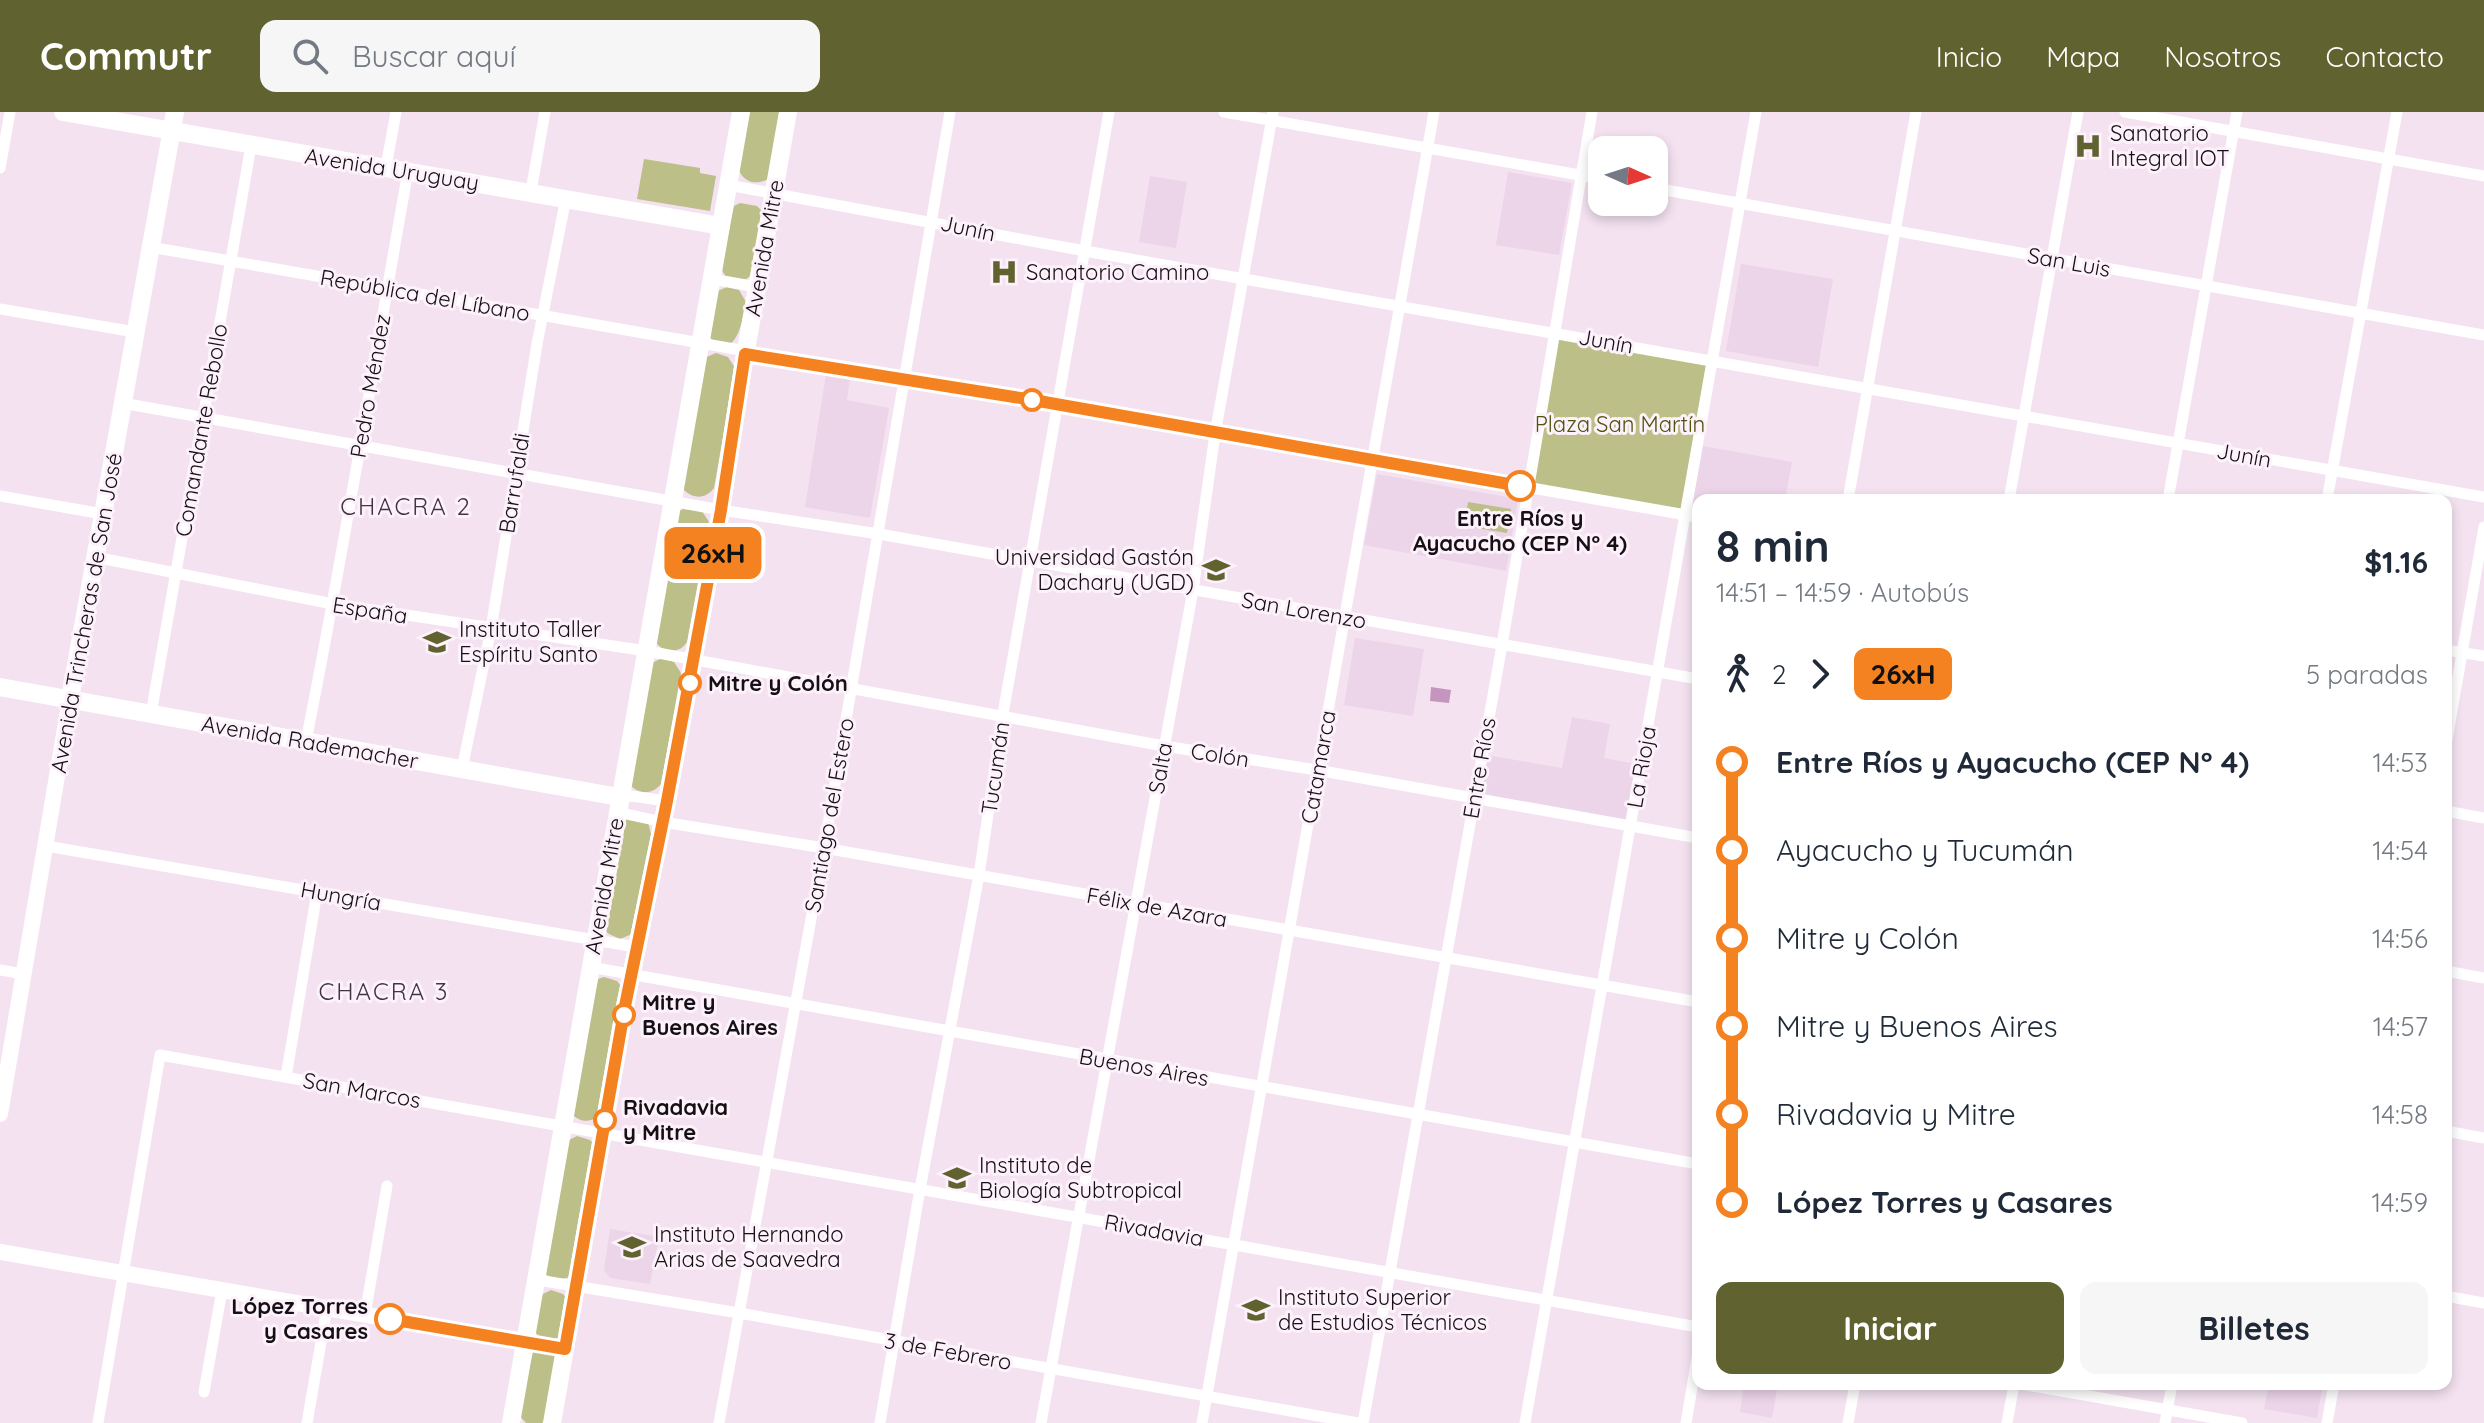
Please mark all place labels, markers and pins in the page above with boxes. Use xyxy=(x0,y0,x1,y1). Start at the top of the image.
place label: Sanatorio Integral IOT xyxy=(2110,119,2229,172)
hospital icon: Sanatorio Integral IOT xyxy=(2073,131,2103,161)
hospital icon: Sanatorio Camino xyxy=(989,257,1019,287)
place label: Sanatorio Camino xyxy=(1026,258,1209,286)
unlabelled marker xyxy=(1021,389,1043,411)
marker: Entre Ríos y Ayacucho (CEP N° 4) xyxy=(1505,471,1535,501)
place label: Entre Ríos y Ayacucho (CEP N° 4) xyxy=(1413,504,1627,557)
place label: Universidad Gastón Dachary (UGD) xyxy=(995,543,1194,596)
school or university icon: Universidad Gastón Dachary (UGD) xyxy=(1201,555,1231,585)
place label: Instituto Taller Espíritu Santo xyxy=(459,615,602,668)
school or university icon: Instituto Taller Espíritu Santo xyxy=(422,627,452,657)
place label: Mitre y Colón xyxy=(708,669,848,697)
marker: Mitre y Colón xyxy=(679,672,701,694)
place label: Mitre y Buenos Aires xyxy=(642,988,778,1041)
marker: Mitre y Buenos Aires xyxy=(613,1004,635,1026)
place label: Rivadavia y Mitre xyxy=(623,1093,728,1146)
marker: Rivadavia y Mitre xyxy=(594,1109,616,1131)
place label: Instituto de Biología Subtropical xyxy=(979,1151,1182,1204)
school or university icon: Instituto de Biología Subtropical xyxy=(942,1163,972,1193)
place label: Instituto Hernando Arias de Saavedra xyxy=(654,1220,843,1273)
school or university icon: Instituto Hernando Arias de Saavedra xyxy=(617,1232,647,1262)
place label: Instituto Superior de Estudios Técnicos xyxy=(1278,1283,1487,1336)
place label: López Torres y Casares xyxy=(231,1292,368,1345)
school or university icon: Instituto Superior de Estudios Técnicos xyxy=(1241,1295,1271,1325)
marker: López Torres y Casares xyxy=(375,1304,405,1334)

